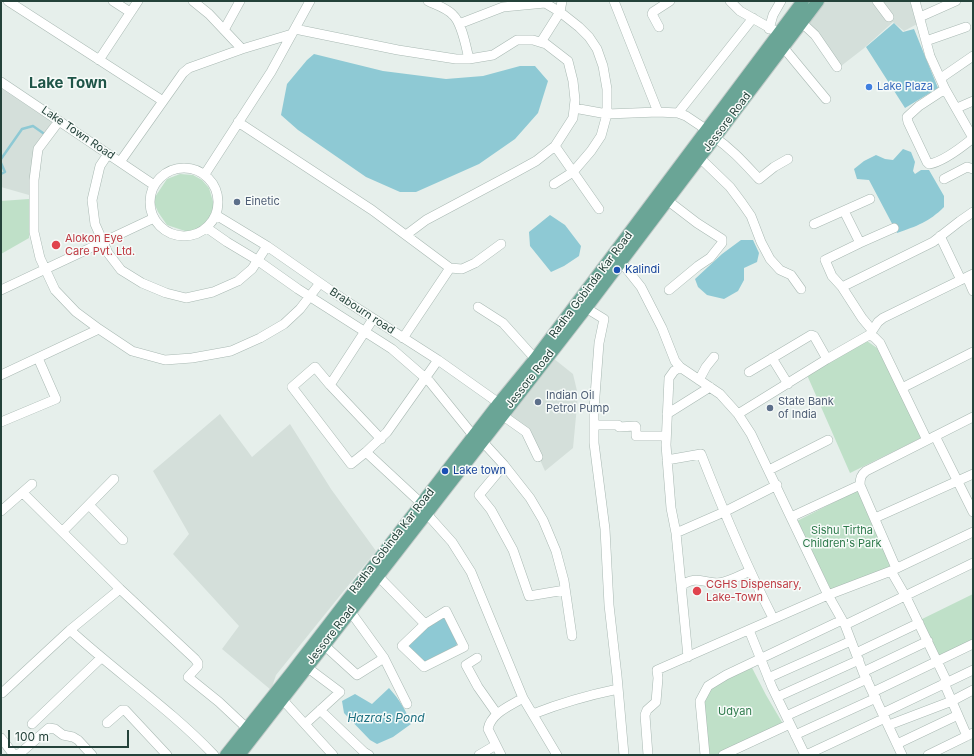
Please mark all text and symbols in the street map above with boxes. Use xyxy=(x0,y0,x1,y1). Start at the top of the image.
district label: Lake Town xyxy=(29,74,107,92)
place label: Lake Plaza xyxy=(877,80,933,94)
marker: Lake Plaza xyxy=(864,82,874,92)
street label: Jessore Road xyxy=(700,90,754,154)
street label: Lake Town Road xyxy=(39,104,117,162)
place label: Einetic xyxy=(245,195,280,209)
marker: Einetic xyxy=(232,197,242,207)
street label: Radha Gobinda Kar Road xyxy=(547,229,635,341)
place label: Alokon Eye Care Pvt. Ltd. xyxy=(65,232,135,258)
marker: Alokon Eye Care Pvt. Ltd. xyxy=(50,239,62,251)
place label: Kalindi xyxy=(625,263,660,277)
marker: Kalindi xyxy=(612,265,622,275)
street label: Brabourn road xyxy=(327,285,397,337)
street label: Jessore Road xyxy=(503,347,557,411)
place label: Indian Oil Petrol Pump xyxy=(546,389,609,415)
place label: State Bank of India xyxy=(778,395,834,421)
marker: Indian Oil Petrol Pump xyxy=(533,397,543,407)
marker: State Bank of India xyxy=(765,403,775,413)
place label: Lake town xyxy=(453,464,506,478)
marker: Lake town xyxy=(440,466,450,476)
street label: Radha Gobinda Kar Road xyxy=(347,486,437,596)
park label: Sishu Tirtha Children's Park xyxy=(802,524,882,550)
place label: CGHS Dispensary, Lake-Town xyxy=(706,578,802,604)
marker: CGHS Dispensary, Lake-Town xyxy=(691,585,703,597)
street label: Jessore Road xyxy=(304,603,358,667)
park label: Udyan xyxy=(718,705,752,719)
water label: Hazra's Pond xyxy=(347,711,425,725)
scale bar xyxy=(10,722,131,748)
text: 100 m xyxy=(15,729,49,744)

